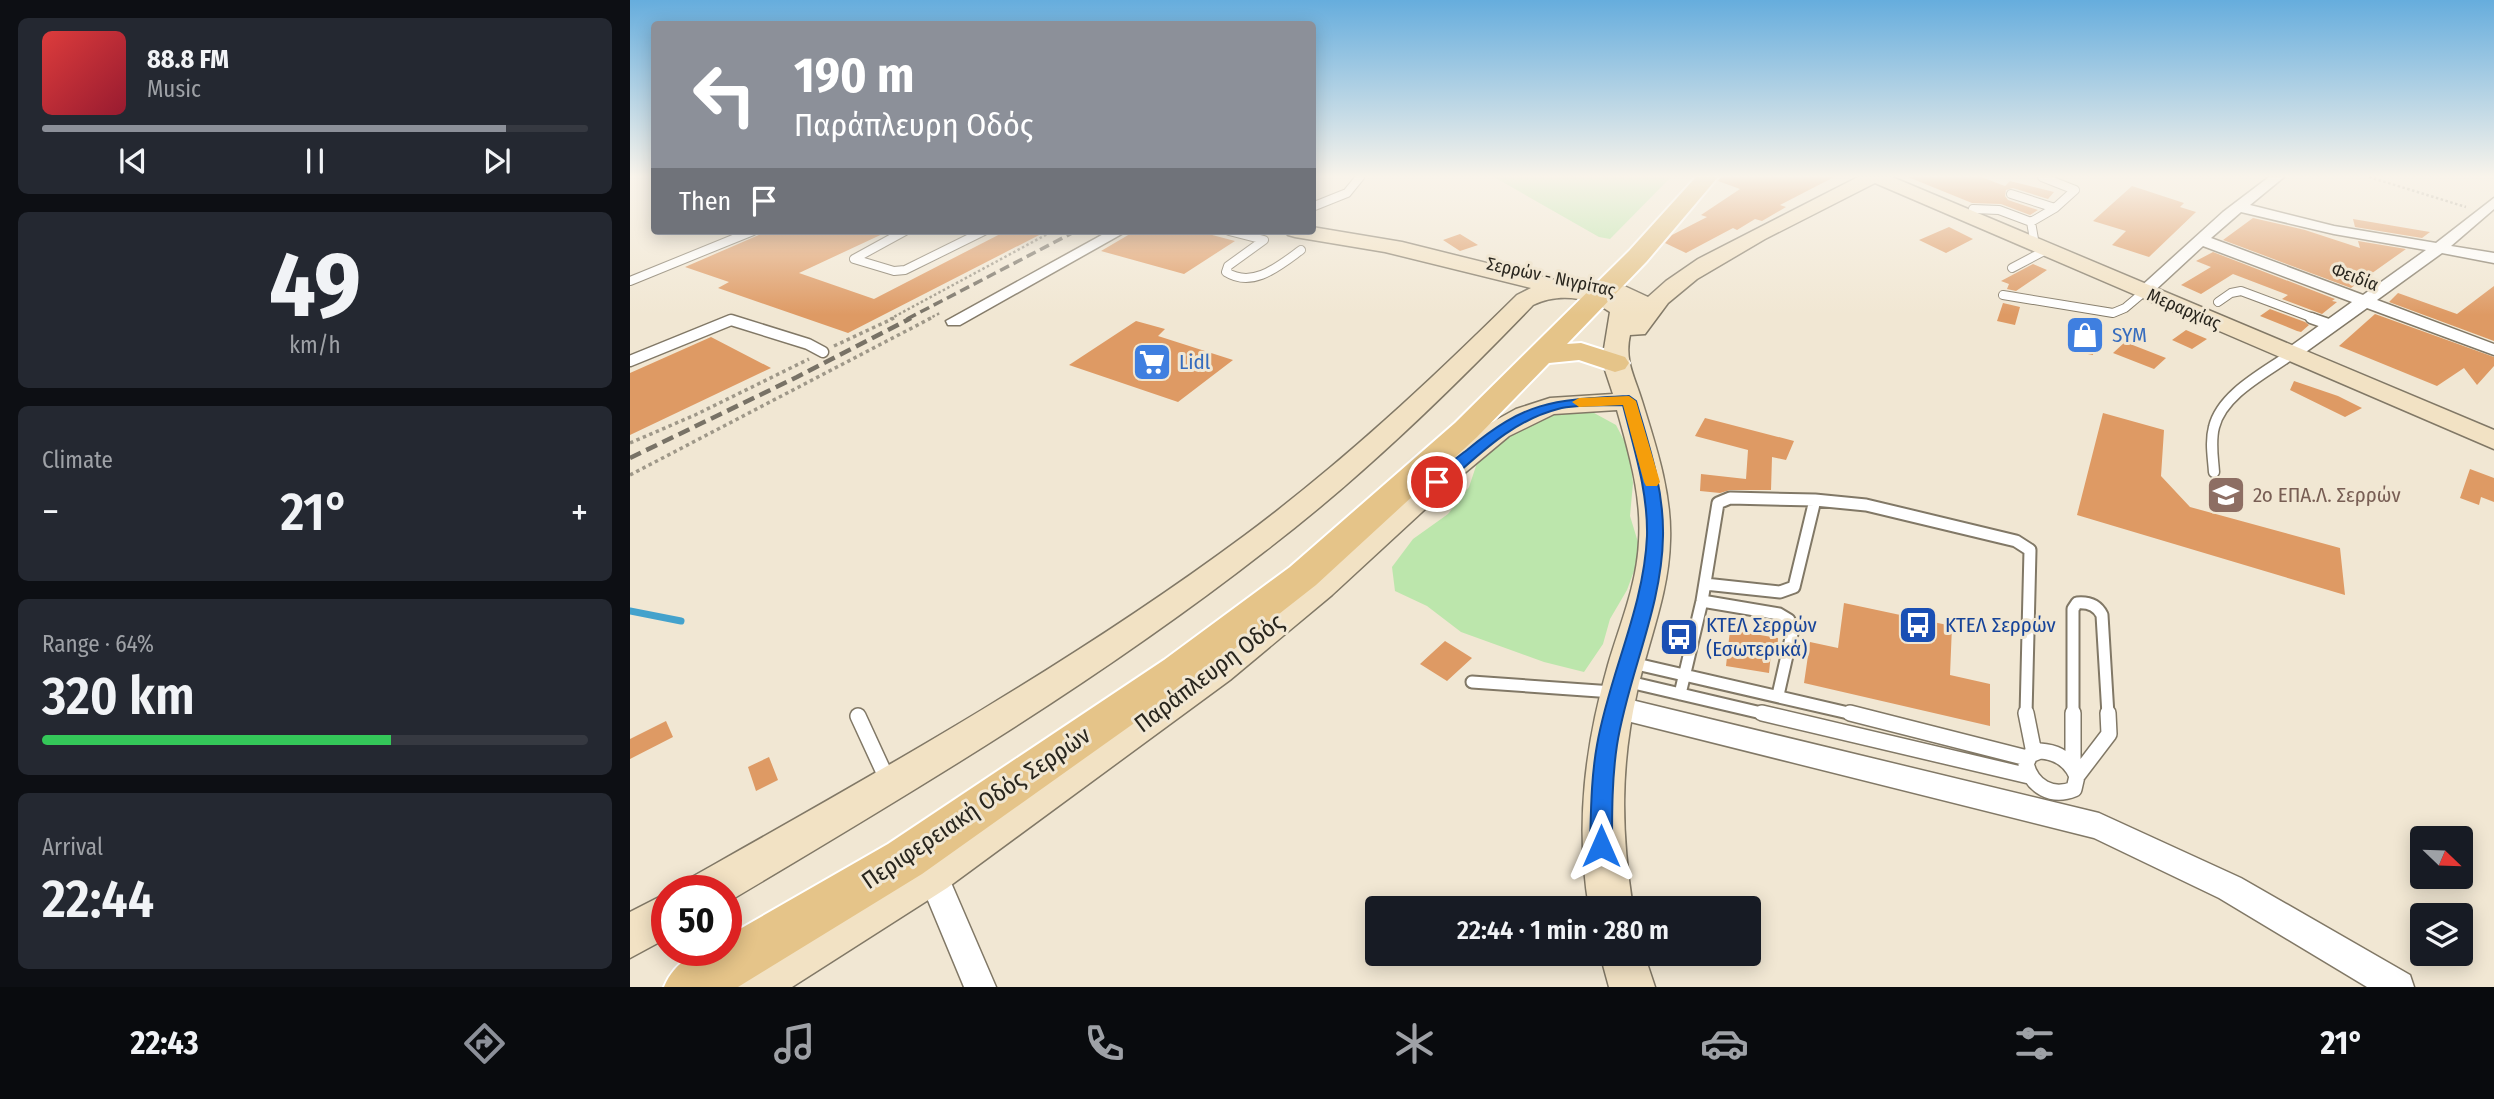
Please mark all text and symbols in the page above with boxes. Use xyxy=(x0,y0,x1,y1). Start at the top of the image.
text: 88.8 FM xyxy=(147,44,229,75)
text: 190 m xyxy=(794,46,914,105)
icon: left xyxy=(679,49,770,140)
text: Music xyxy=(147,75,201,103)
text: Παράπλευρη Οδός xyxy=(794,106,1033,144)
icon: previous xyxy=(114,142,152,180)
icon: pause xyxy=(296,142,334,180)
icon: next xyxy=(478,142,516,180)
icon: arrive xyxy=(745,182,783,220)
text: Then xyxy=(679,186,731,217)
text: 49 xyxy=(269,231,361,340)
street label: Σερρών - Νιγρίτας xyxy=(1485,253,1618,301)
street label: Φειδία xyxy=(2328,258,2382,296)
street label: Μεραρχίας xyxy=(2144,284,2224,334)
shop icon: SYM xyxy=(2064,314,2106,356)
place label: SYM xyxy=(2112,322,2147,348)
text: km/h xyxy=(289,331,341,359)
supermarket icon: Lidl xyxy=(1131,341,1173,383)
place label: Lidl xyxy=(1179,349,1211,375)
text: Climate xyxy=(42,446,113,474)
pin xyxy=(1407,452,1467,512)
icon: arrive xyxy=(1418,463,1456,501)
school or university icon: 2ο ΕΠΑ.Λ. Σερρών xyxy=(2205,474,2247,516)
text: 21° xyxy=(280,481,349,544)
place label: 2ο ΕΠΑ.Λ. Σερρών xyxy=(2253,482,2401,508)
text: − xyxy=(42,489,59,535)
text: + xyxy=(571,489,588,535)
bus stop icon: ΚΤΕΛ Σερρών xyxy=(1897,604,1939,646)
street label: Παράπλευρη Οδός xyxy=(1129,608,1289,738)
place label: ΚΤΕΛ Σερρών (Εσωτερικά) xyxy=(1706,612,1817,662)
place label: ΚΤΕΛ Σερρών xyxy=(1945,612,2056,638)
bus stop icon: ΚΤΕΛ Σερρών (Εσωτερικά) xyxy=(1658,616,1700,658)
text: Range · 64% xyxy=(42,630,154,658)
text: 320 km xyxy=(42,665,195,728)
street label: Περιφερειακή Οδός Σερρών xyxy=(856,721,1096,895)
position arrow xyxy=(1564,809,1638,883)
north arrow xyxy=(2410,826,2473,889)
map controls xyxy=(2410,826,2473,966)
text: Arrival xyxy=(42,833,103,861)
text: 22:44 xyxy=(42,868,154,931)
speed limit sign: 50 xyxy=(651,875,742,966)
button: layers xyxy=(2410,903,2473,966)
text: 22:44 · 1 min · 280 m xyxy=(1457,915,1669,946)
icon: directions xyxy=(460,1019,509,1068)
icon: music xyxy=(770,1019,819,1068)
icon: phone xyxy=(1080,1019,1129,1068)
icon: climate xyxy=(1390,1019,1439,1068)
icon: car xyxy=(1700,1019,1749,1068)
icon: filters xyxy=(2010,1019,2059,1068)
text: 22:43 xyxy=(131,1024,199,1062)
text: 21° xyxy=(2321,1024,2363,1062)

